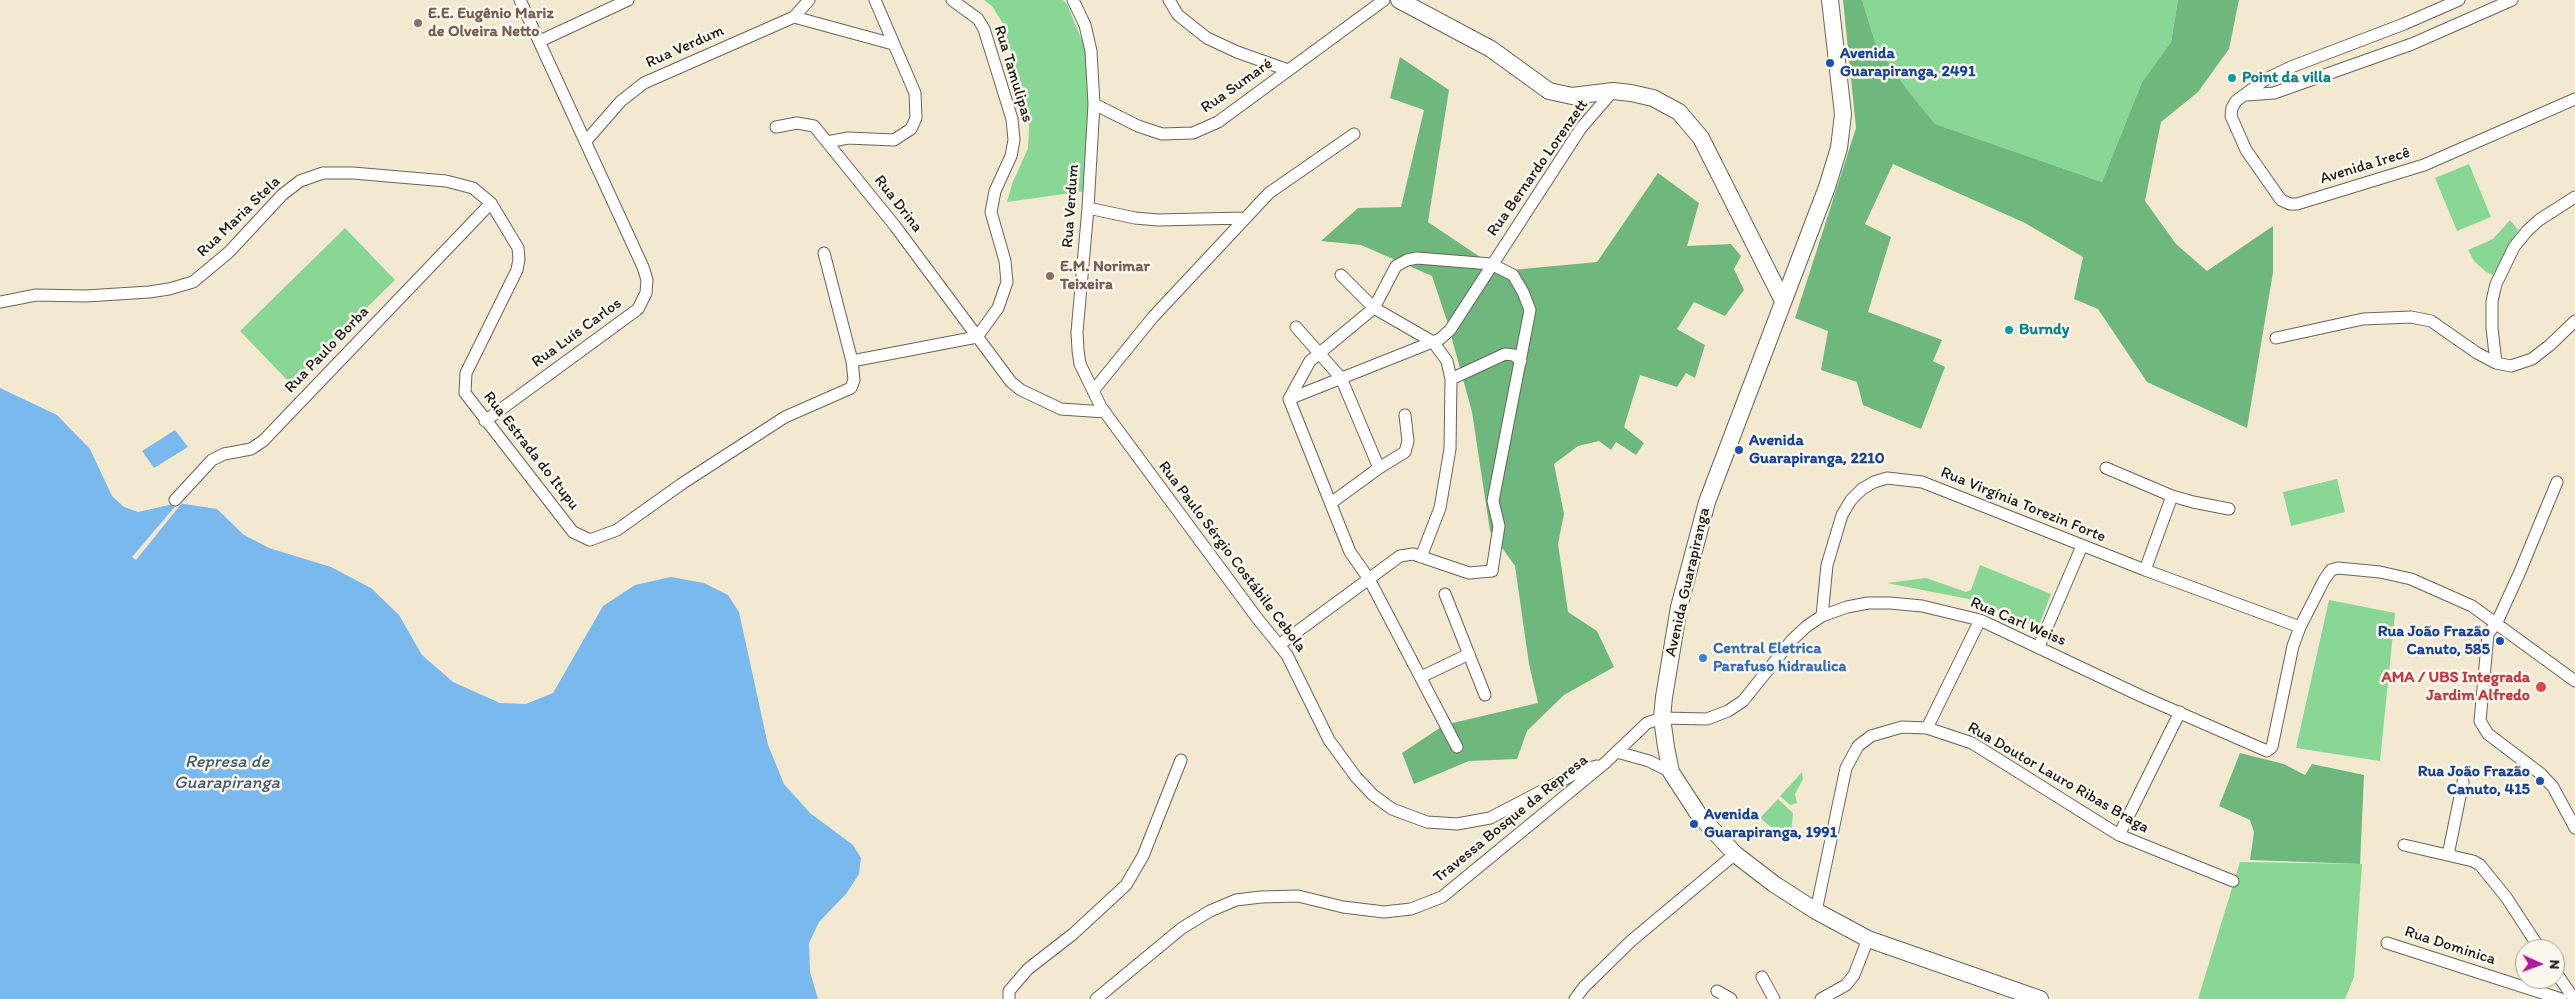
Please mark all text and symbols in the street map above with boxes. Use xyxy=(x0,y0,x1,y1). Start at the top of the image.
place label: E.E. Eugênio Mariz de Olveira Netto xyxy=(428,4,554,42)
marker: E.E. Eugênio Mariz de Olveira Netto xyxy=(412,17,424,29)
street label: Rua Verdum xyxy=(643,21,727,73)
street label: Rua Tamulipas xyxy=(989,23,1037,125)
place label: Avenida Guarapiranga, 2491 xyxy=(1840,44,1975,82)
street label: Rua Sumaré xyxy=(1198,54,1276,118)
marker: Avenida Guarapiranga, 2491 xyxy=(1824,57,1836,69)
place label: Point da villa xyxy=(2242,68,2331,88)
marker: Point da villa xyxy=(2226,72,2238,84)
street label: Rua Bernardo Lorenzett xyxy=(1483,96,1593,240)
street label: Avenida Irecê xyxy=(2318,143,2412,189)
street label: Rua Verdum xyxy=(1059,164,1083,248)
street label: Rua Maria Stela xyxy=(193,172,285,262)
street label: Rua Drina xyxy=(870,172,926,236)
place label: E.M. Norimar Teixeira xyxy=(1060,257,1150,295)
marker: E.M. Norimar Teixeira xyxy=(1044,270,1056,282)
street label: Rua Luís Carlos xyxy=(528,294,626,372)
street label: Rua Paulo Borba xyxy=(281,303,373,397)
place label: Burndy xyxy=(2019,320,2069,340)
marker: Burndy xyxy=(2003,324,2015,336)
street label: Rua Estrada do Itupu xyxy=(479,388,583,514)
place label: Avenida Guarapiranga, 2210 xyxy=(1749,431,1885,469)
marker: Avenida Guarapiranga, 2210 xyxy=(1733,444,1745,456)
street label: Rua Paulo Sérgio Costábile Cebola xyxy=(1154,458,1310,656)
street label: Rua Virgínia Torezin Forte xyxy=(1938,463,2108,547)
street label: Avenida Guarapiranga xyxy=(1662,506,1714,658)
street label: Rua Carl Weiss xyxy=(1967,593,2069,651)
place label: Rua João Frazão Canuto, 585 xyxy=(2378,622,2490,660)
marker: Rua João Frazão Canuto, 585 xyxy=(2494,635,2506,647)
place label: Central Eletrica Parafuso hidraulica xyxy=(1713,639,1846,677)
marker: Central Eletrica Parafuso hidraulica xyxy=(1697,652,1709,664)
place label: AMA / UBS Integrada Jardim Alfredo xyxy=(2382,668,2530,706)
marker: AMA / UBS Integrada Jardim Alfredo xyxy=(2534,680,2548,694)
street label: Rua Doutor Lauro Ribas Braga xyxy=(1964,718,2152,838)
water label: Represa de Guarapiranga xyxy=(174,751,280,794)
street label: Travessa Bosque da Represa xyxy=(1430,751,1592,887)
place label: Rua João Frazão Canuto, 415 xyxy=(2418,762,2530,800)
marker: Rua João Frazão Canuto, 415 xyxy=(2534,775,2546,787)
place label: Avenida Guarapiranga, 1991 xyxy=(1704,805,1837,843)
marker: Avenida Guarapiranga, 1991 xyxy=(1688,818,1700,830)
street label: Rua Dominica xyxy=(2402,922,2498,970)
north arrow xyxy=(2515,939,2565,989)
text: N xyxy=(2546,959,2563,970)

